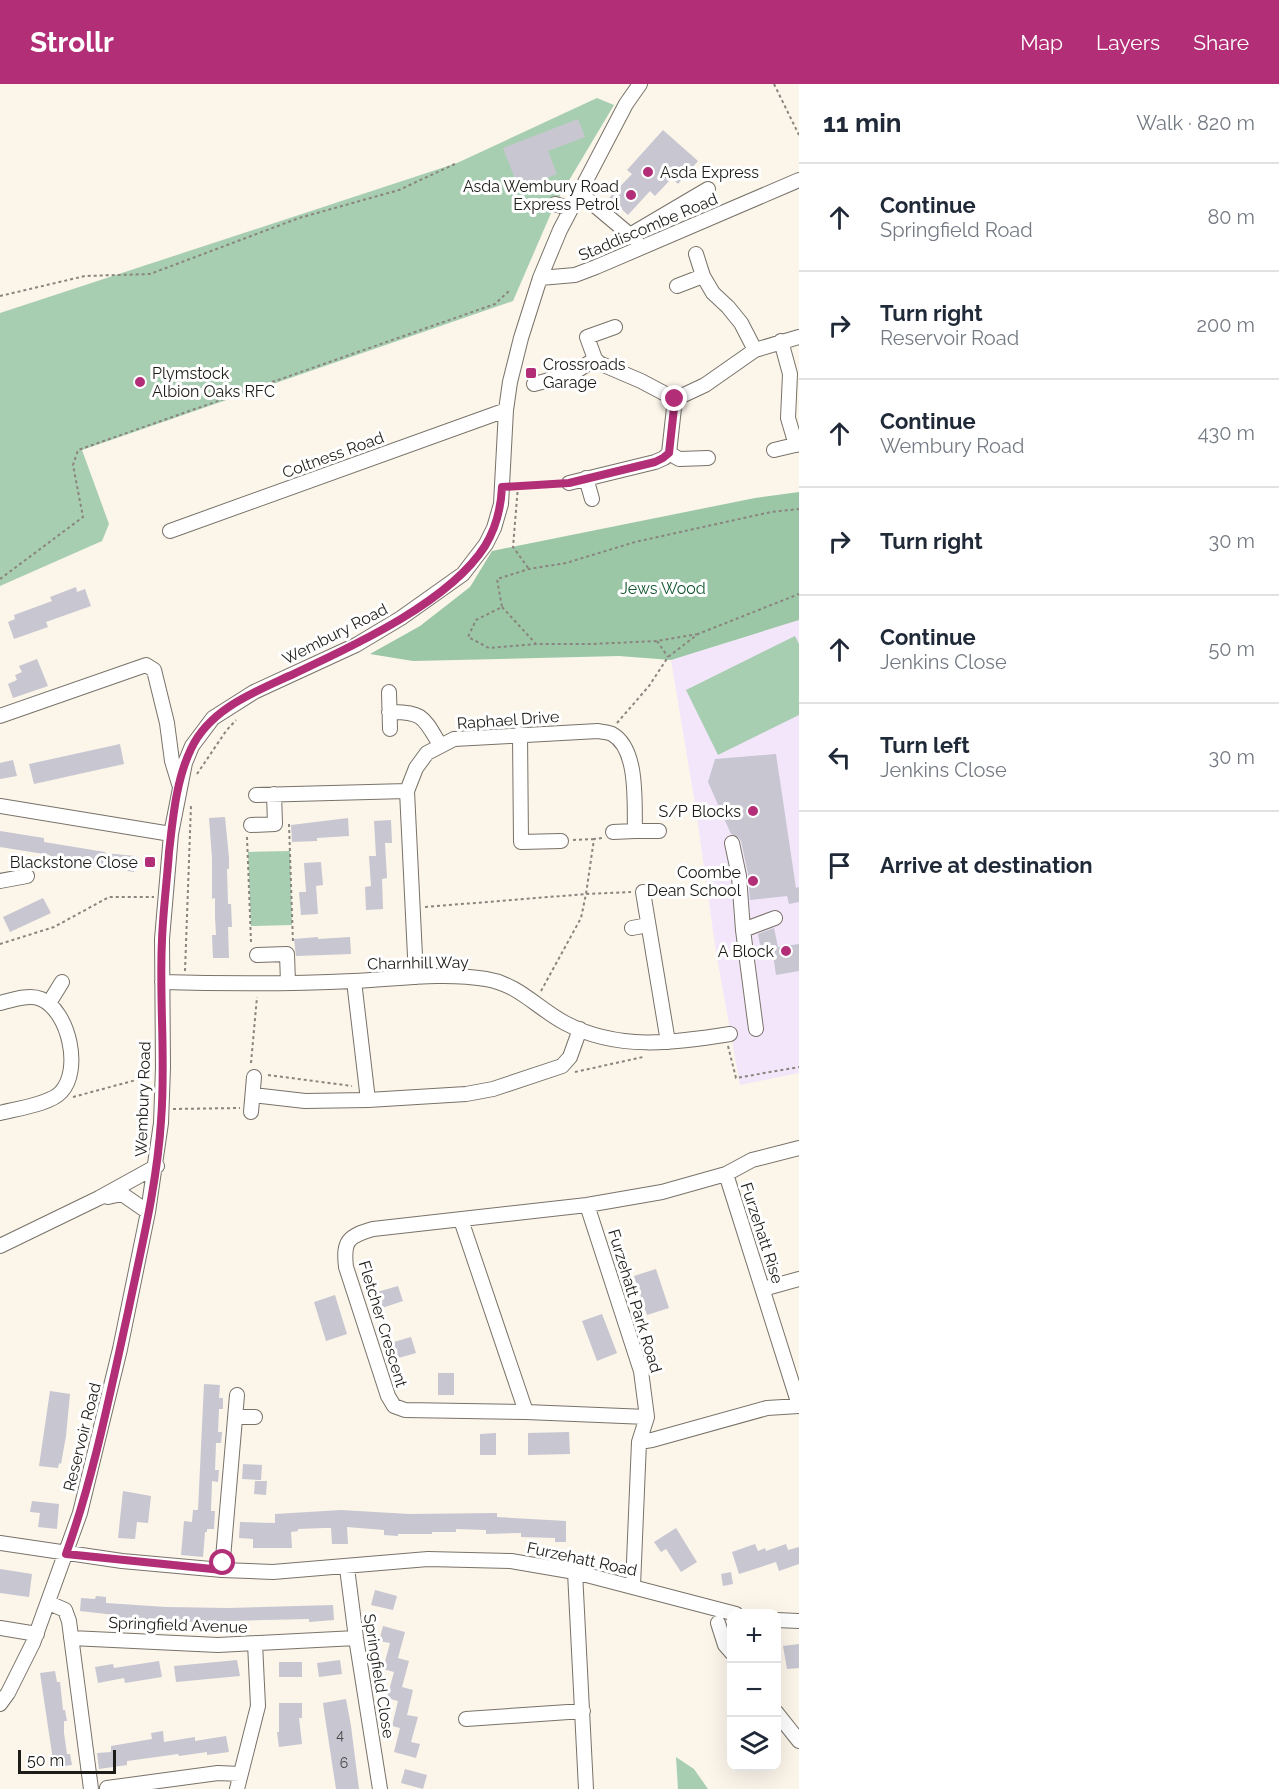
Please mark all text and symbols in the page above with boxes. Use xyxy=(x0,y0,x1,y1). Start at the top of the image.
text: Strollr xyxy=(30,26,114,59)
text: Map xyxy=(1020,30,1063,55)
text: Layers xyxy=(1096,30,1160,55)
text: Share xyxy=(1193,30,1249,55)
text: 11 min xyxy=(823,108,901,138)
text: Walk · 820 m xyxy=(1136,111,1255,135)
place label: Asda Express xyxy=(660,163,759,182)
marker: Asda Express xyxy=(641,165,655,179)
place label: Asda Wembury Road Express Petrol xyxy=(463,177,620,214)
marker: Asda Wembury Road Express Petrol xyxy=(624,188,638,202)
street label: Staddiscombe Road xyxy=(576,189,721,265)
text: Continue xyxy=(880,192,976,218)
icon: ahead xyxy=(823,201,856,234)
text: 80 m xyxy=(1207,205,1255,229)
text: Springfield Road xyxy=(880,218,1033,242)
text: Turn right xyxy=(880,300,983,326)
icon: right xyxy=(823,309,856,342)
text: 200 m xyxy=(1197,313,1255,337)
text: Reservoir Road xyxy=(880,326,1019,350)
place label: Crossroads Garage xyxy=(543,355,626,392)
place label: Plymstock Albion Oaks RFC xyxy=(152,364,275,401)
marker: Crossroads Garage xyxy=(524,366,538,380)
marker: Plymstock Albion Oaks RFC xyxy=(133,375,147,389)
route end xyxy=(661,385,687,411)
text: Continue xyxy=(880,408,976,434)
icon: ahead xyxy=(823,417,856,450)
text: 430 m xyxy=(1198,421,1255,445)
street label: Coltness Road xyxy=(280,428,386,482)
text: Wembury Road xyxy=(880,434,1024,458)
icon: right xyxy=(823,525,856,558)
text: Turn right xyxy=(880,528,983,554)
text: 30 m xyxy=(1209,529,1255,553)
park label: Jews Wood xyxy=(620,579,706,598)
street label: Wembury Road xyxy=(279,599,391,669)
text: Continue xyxy=(880,624,976,650)
icon: ahead xyxy=(823,633,856,666)
text: 50 m xyxy=(1208,637,1255,661)
text: Jenkins Close xyxy=(880,650,1007,674)
street label: Raphael Drive xyxy=(456,707,560,733)
text: Turn left xyxy=(880,732,970,758)
icon: left xyxy=(823,741,856,774)
text: 30 m xyxy=(1209,745,1255,769)
text: Jenkins Close xyxy=(880,758,1007,782)
place label: S/P Blocks xyxy=(658,802,741,821)
marker: S/P Blocks xyxy=(746,804,760,818)
icon: arrive xyxy=(823,849,856,882)
text: Arrive at destination xyxy=(880,852,1093,878)
place label: Blackstone Close xyxy=(10,853,138,872)
marker: Blackstone Close xyxy=(143,855,157,869)
place label: Coombe Dean School xyxy=(647,863,742,900)
marker: Coombe Dean School xyxy=(746,874,760,888)
place label: A Block xyxy=(718,942,775,961)
marker: A Block xyxy=(779,944,793,958)
street label: Charnhill Way xyxy=(367,953,469,973)
street label: Wembury Road xyxy=(131,1041,155,1157)
street label: Furzehatt Rise xyxy=(737,1180,787,1286)
street label: Furzehatt Park Road xyxy=(604,1227,666,1375)
street label: Fletcher Crescent xyxy=(355,1258,411,1390)
street label: Reservoir Road xyxy=(59,1381,105,1493)
street label: Furzehatt Road xyxy=(525,1538,639,1580)
route start xyxy=(209,1549,235,1575)
map controls xyxy=(727,1609,781,1771)
button: + xyxy=(727,1609,781,1663)
street label: Springfield Close xyxy=(360,1612,398,1740)
street label: Springfield Avenue xyxy=(108,1613,248,1637)
button: − xyxy=(727,1663,781,1717)
button: layers xyxy=(727,1717,781,1771)
house number: 4 xyxy=(336,1727,344,1743)
scale bar xyxy=(18,1747,116,1774)
text: 50 m xyxy=(27,1751,64,1770)
house number: 6 xyxy=(340,1755,348,1771)

